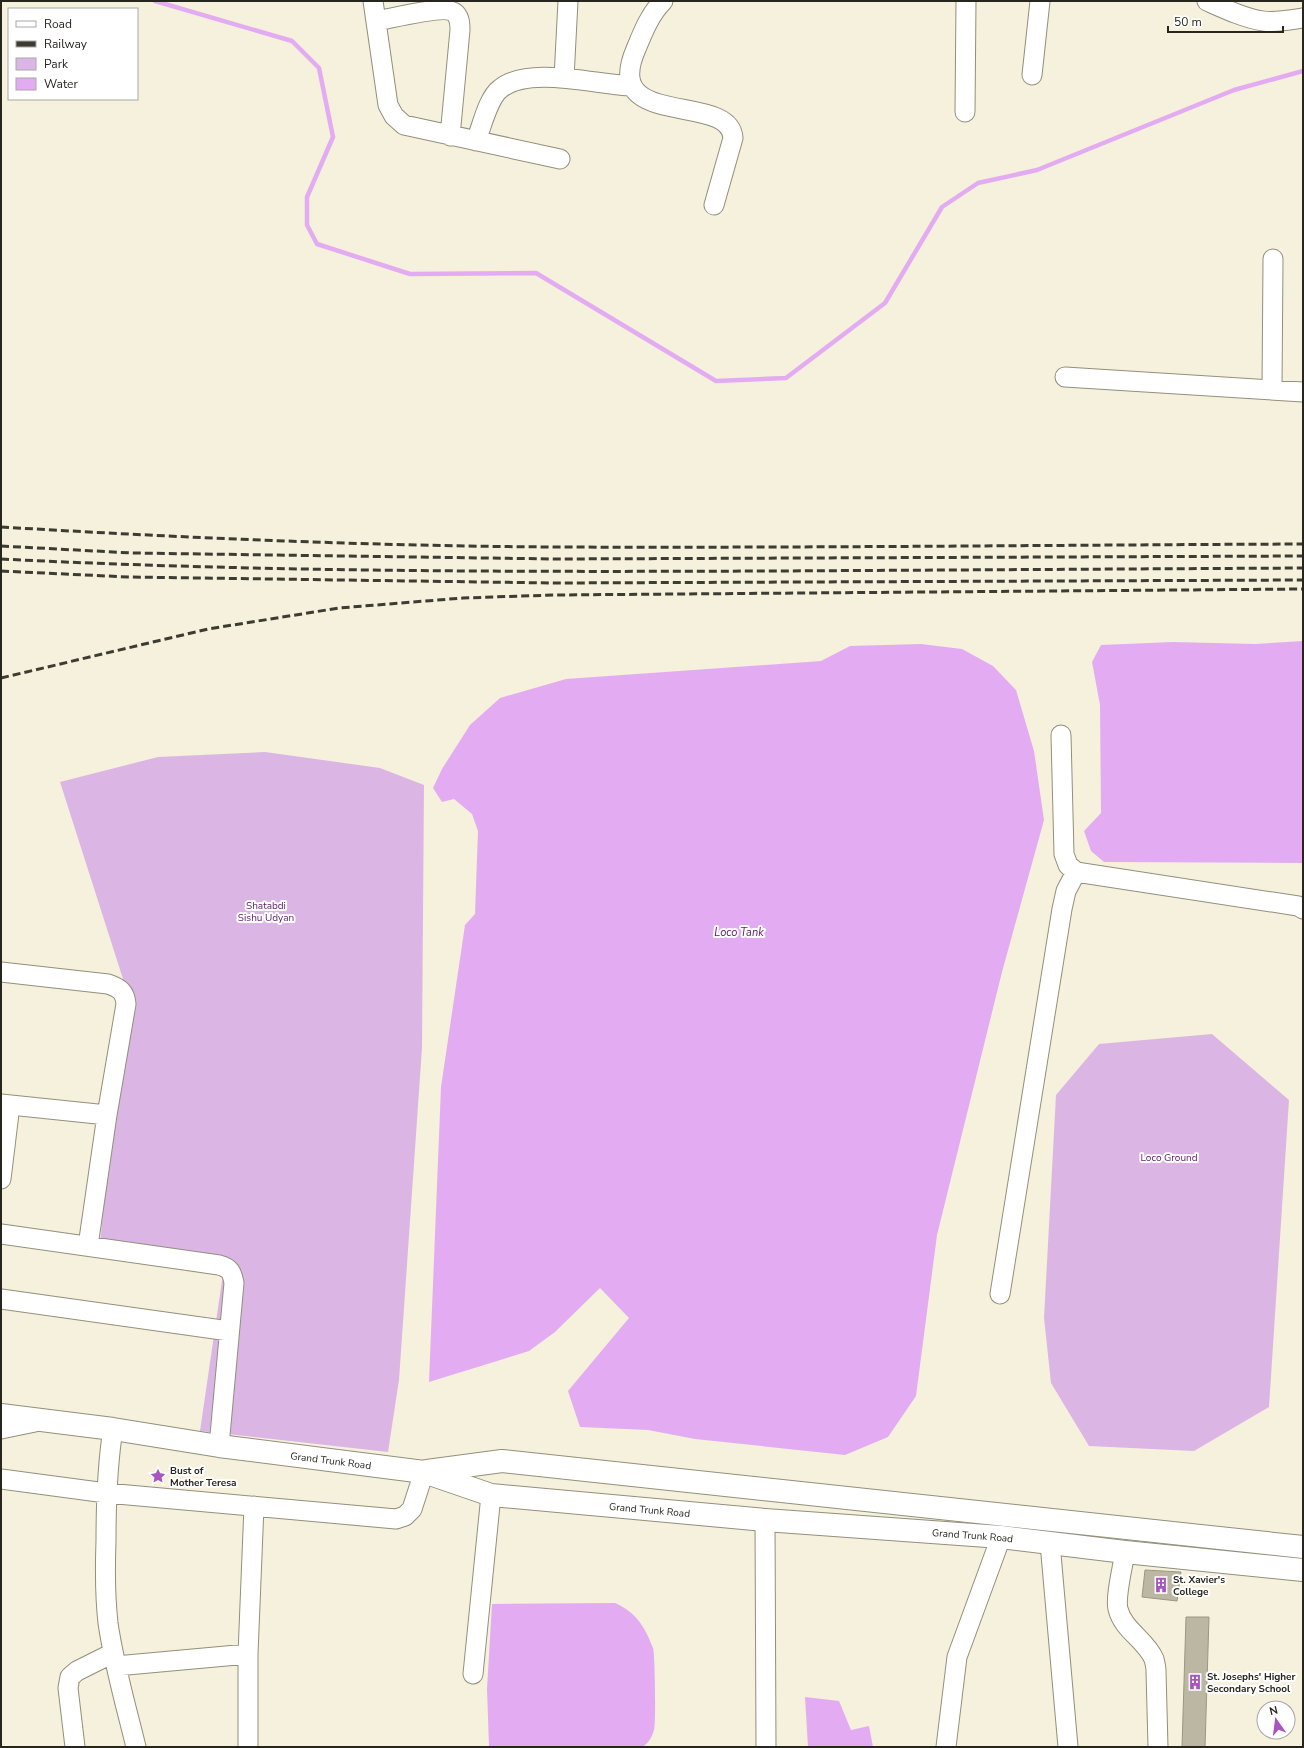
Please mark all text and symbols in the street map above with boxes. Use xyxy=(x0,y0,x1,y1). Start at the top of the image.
legend xyxy=(8,8,138,100)
scale bar xyxy=(1168,8,1283,34)
text: 50 m xyxy=(1174,14,1202,30)
text: Road xyxy=(44,16,72,32)
text: Railway xyxy=(44,36,88,52)
text: Park xyxy=(44,56,69,72)
text: Water xyxy=(44,76,78,92)
park label: Shatabdi Sishu Udyan xyxy=(238,899,294,925)
water label: Loco Tank xyxy=(714,925,764,940)
park label: Loco Ground xyxy=(1140,1151,1198,1165)
street label: Grand Trunk Road xyxy=(290,1449,372,1473)
place label: Bust of Mother Teresa xyxy=(170,1464,237,1490)
place icon: Bust of Mother Teresa xyxy=(149,1467,167,1485)
street label: Grand Trunk Road xyxy=(608,1500,691,1521)
street label: Grand Trunk Road xyxy=(932,1526,1014,1546)
place label: St. Xavier's College xyxy=(1173,1573,1225,1599)
building icon: St. Xavier's College xyxy=(1152,1576,1170,1594)
place label: St. Josephs' Higher Secondary School xyxy=(1207,1670,1296,1696)
building icon: St. Josephs' Higher Secondary School xyxy=(1186,1673,1204,1691)
north arrow xyxy=(1256,1700,1296,1740)
text: N xyxy=(1268,1703,1280,1719)

